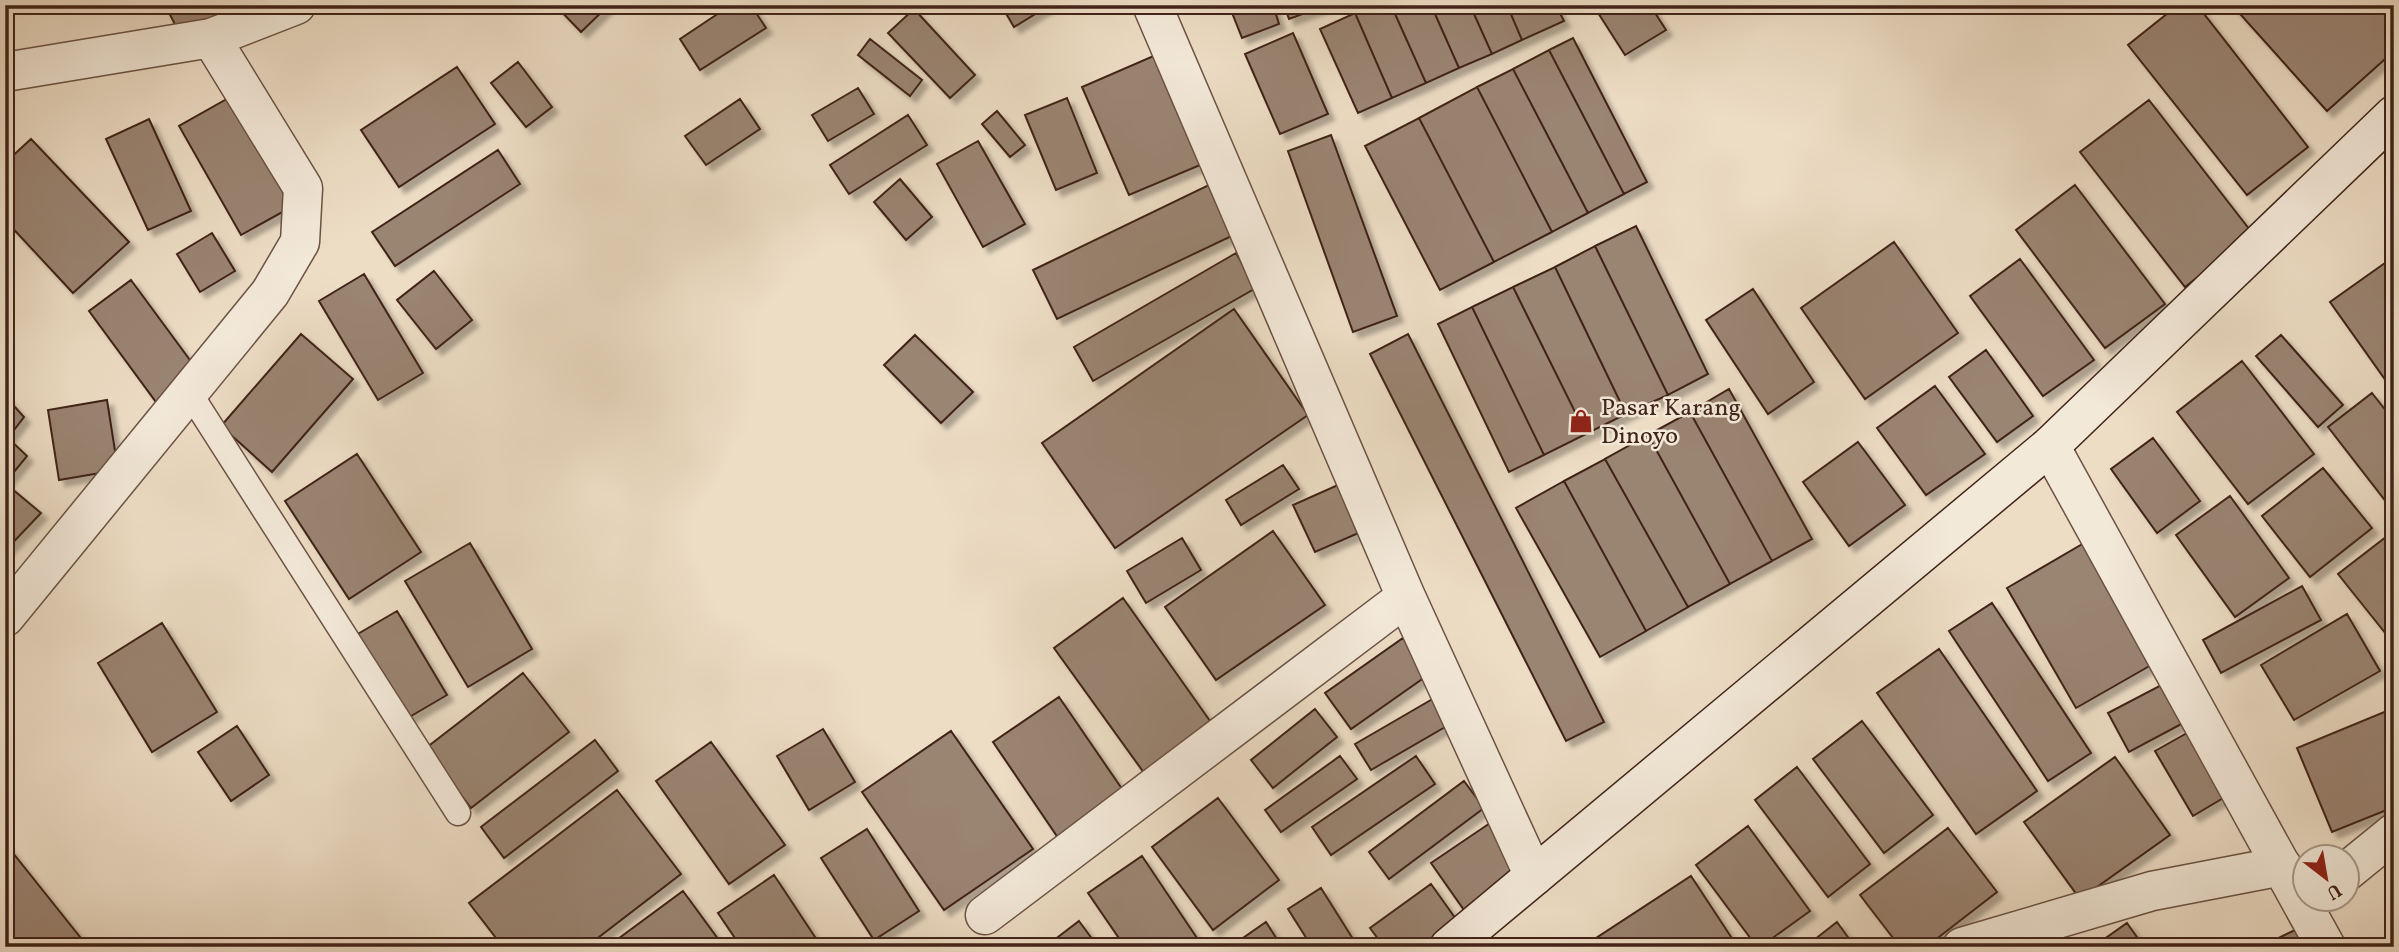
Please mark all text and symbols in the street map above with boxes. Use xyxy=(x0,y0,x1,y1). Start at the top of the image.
place label: Pasar Karang Dinoyo xyxy=(1601,392,1741,454)
shop icon: Pasar Karang Dinoyo xyxy=(1567,407,1595,435)
north arrow xyxy=(2290,844,2360,914)
text: U xyxy=(2321,876,2346,905)

